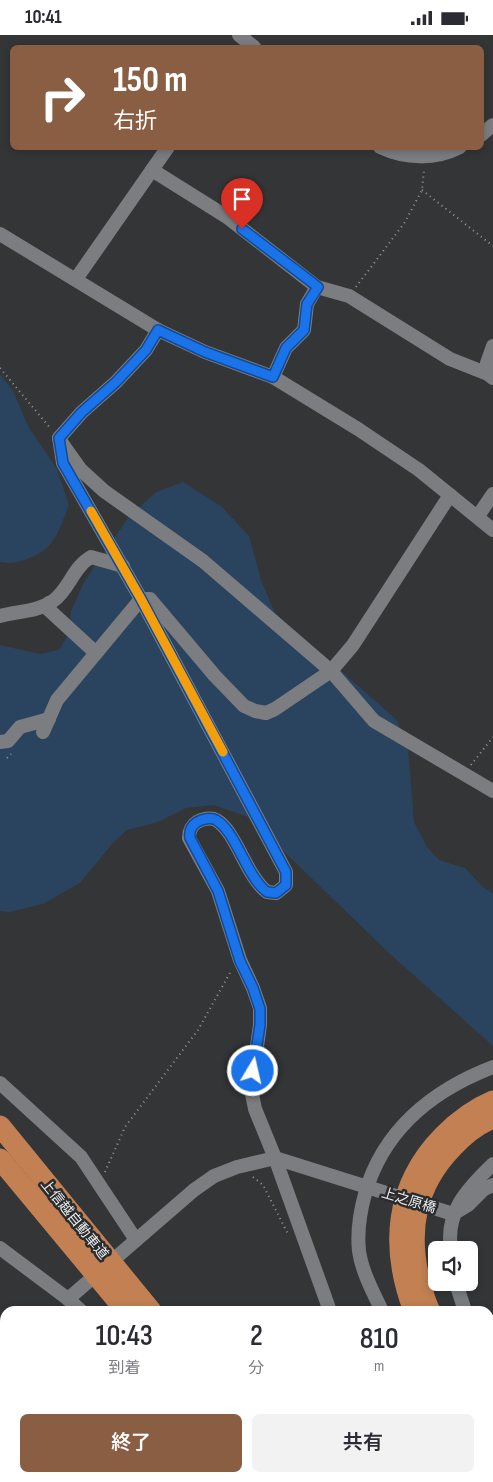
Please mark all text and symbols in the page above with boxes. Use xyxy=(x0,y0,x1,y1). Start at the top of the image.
text: 10:41 xyxy=(25,6,62,29)
text: 150 m xyxy=(113,59,187,102)
icon: right xyxy=(30,65,95,130)
text: 右折 xyxy=(113,108,157,135)
pin xyxy=(221,178,263,229)
icon: arrive xyxy=(228,185,256,213)
position arrow xyxy=(226,1044,278,1096)
street label: 上信越自動車道 xyxy=(37,1176,112,1263)
street label: 上之原橋 xyxy=(380,1184,438,1217)
map controls xyxy=(428,1241,478,1291)
button: sound xyxy=(428,1241,478,1291)
text: 10:43 xyxy=(95,1318,153,1354)
text: 2 xyxy=(250,1318,263,1354)
text: 810 xyxy=(360,1321,399,1357)
text: m xyxy=(374,1357,384,1376)
text: 到着 xyxy=(108,1359,140,1378)
text: 分 xyxy=(248,1359,264,1378)
button: 終了 xyxy=(20,1414,242,1472)
button: 共有 xyxy=(252,1414,474,1472)

